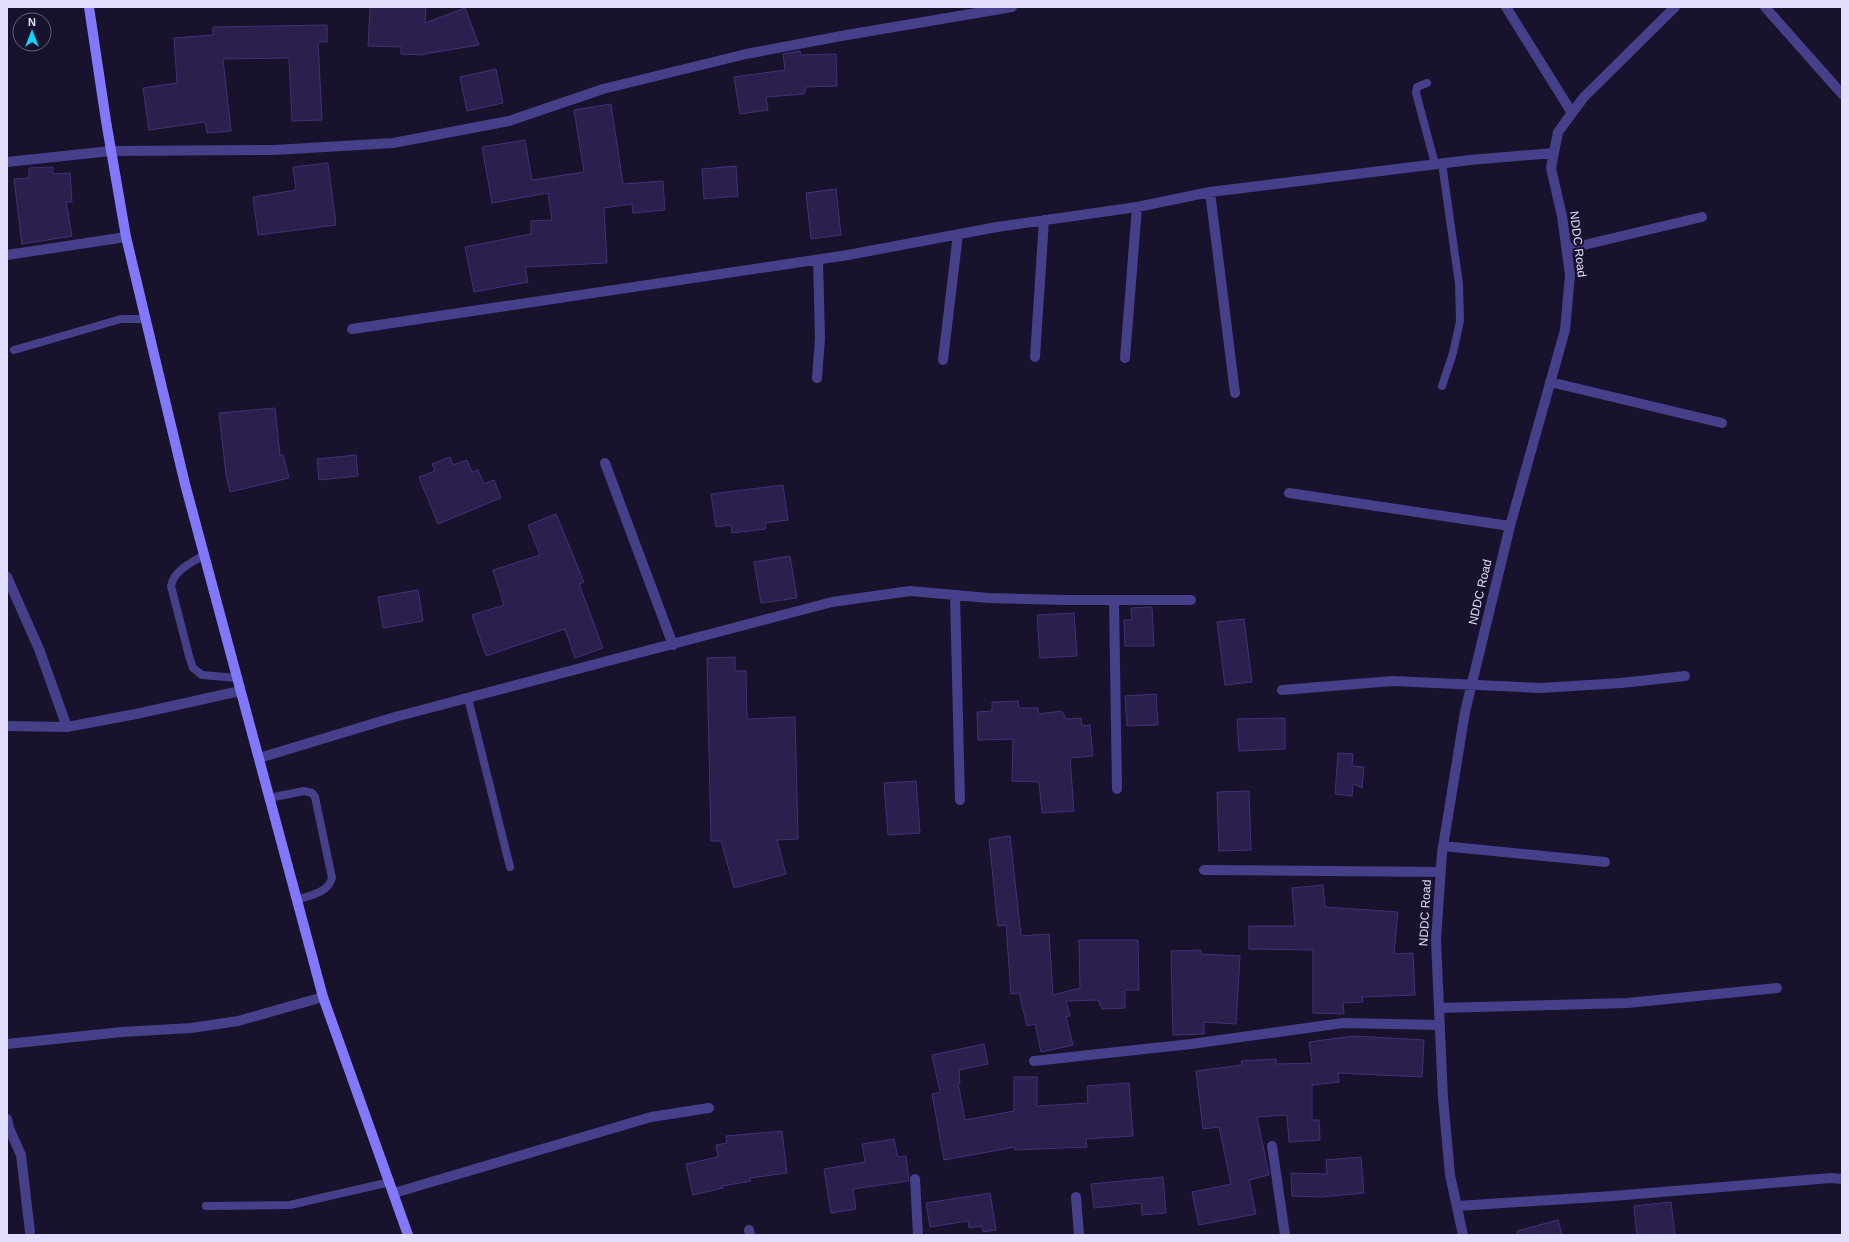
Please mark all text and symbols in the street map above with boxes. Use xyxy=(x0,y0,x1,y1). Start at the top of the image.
north arrow xyxy=(12,12,52,52)
text: N xyxy=(28,16,36,28)
street label: NDDC Road xyxy=(1567,210,1589,278)
street label: NDDC Road xyxy=(1466,558,1494,626)
street label: NDDC Road xyxy=(1416,879,1434,947)

